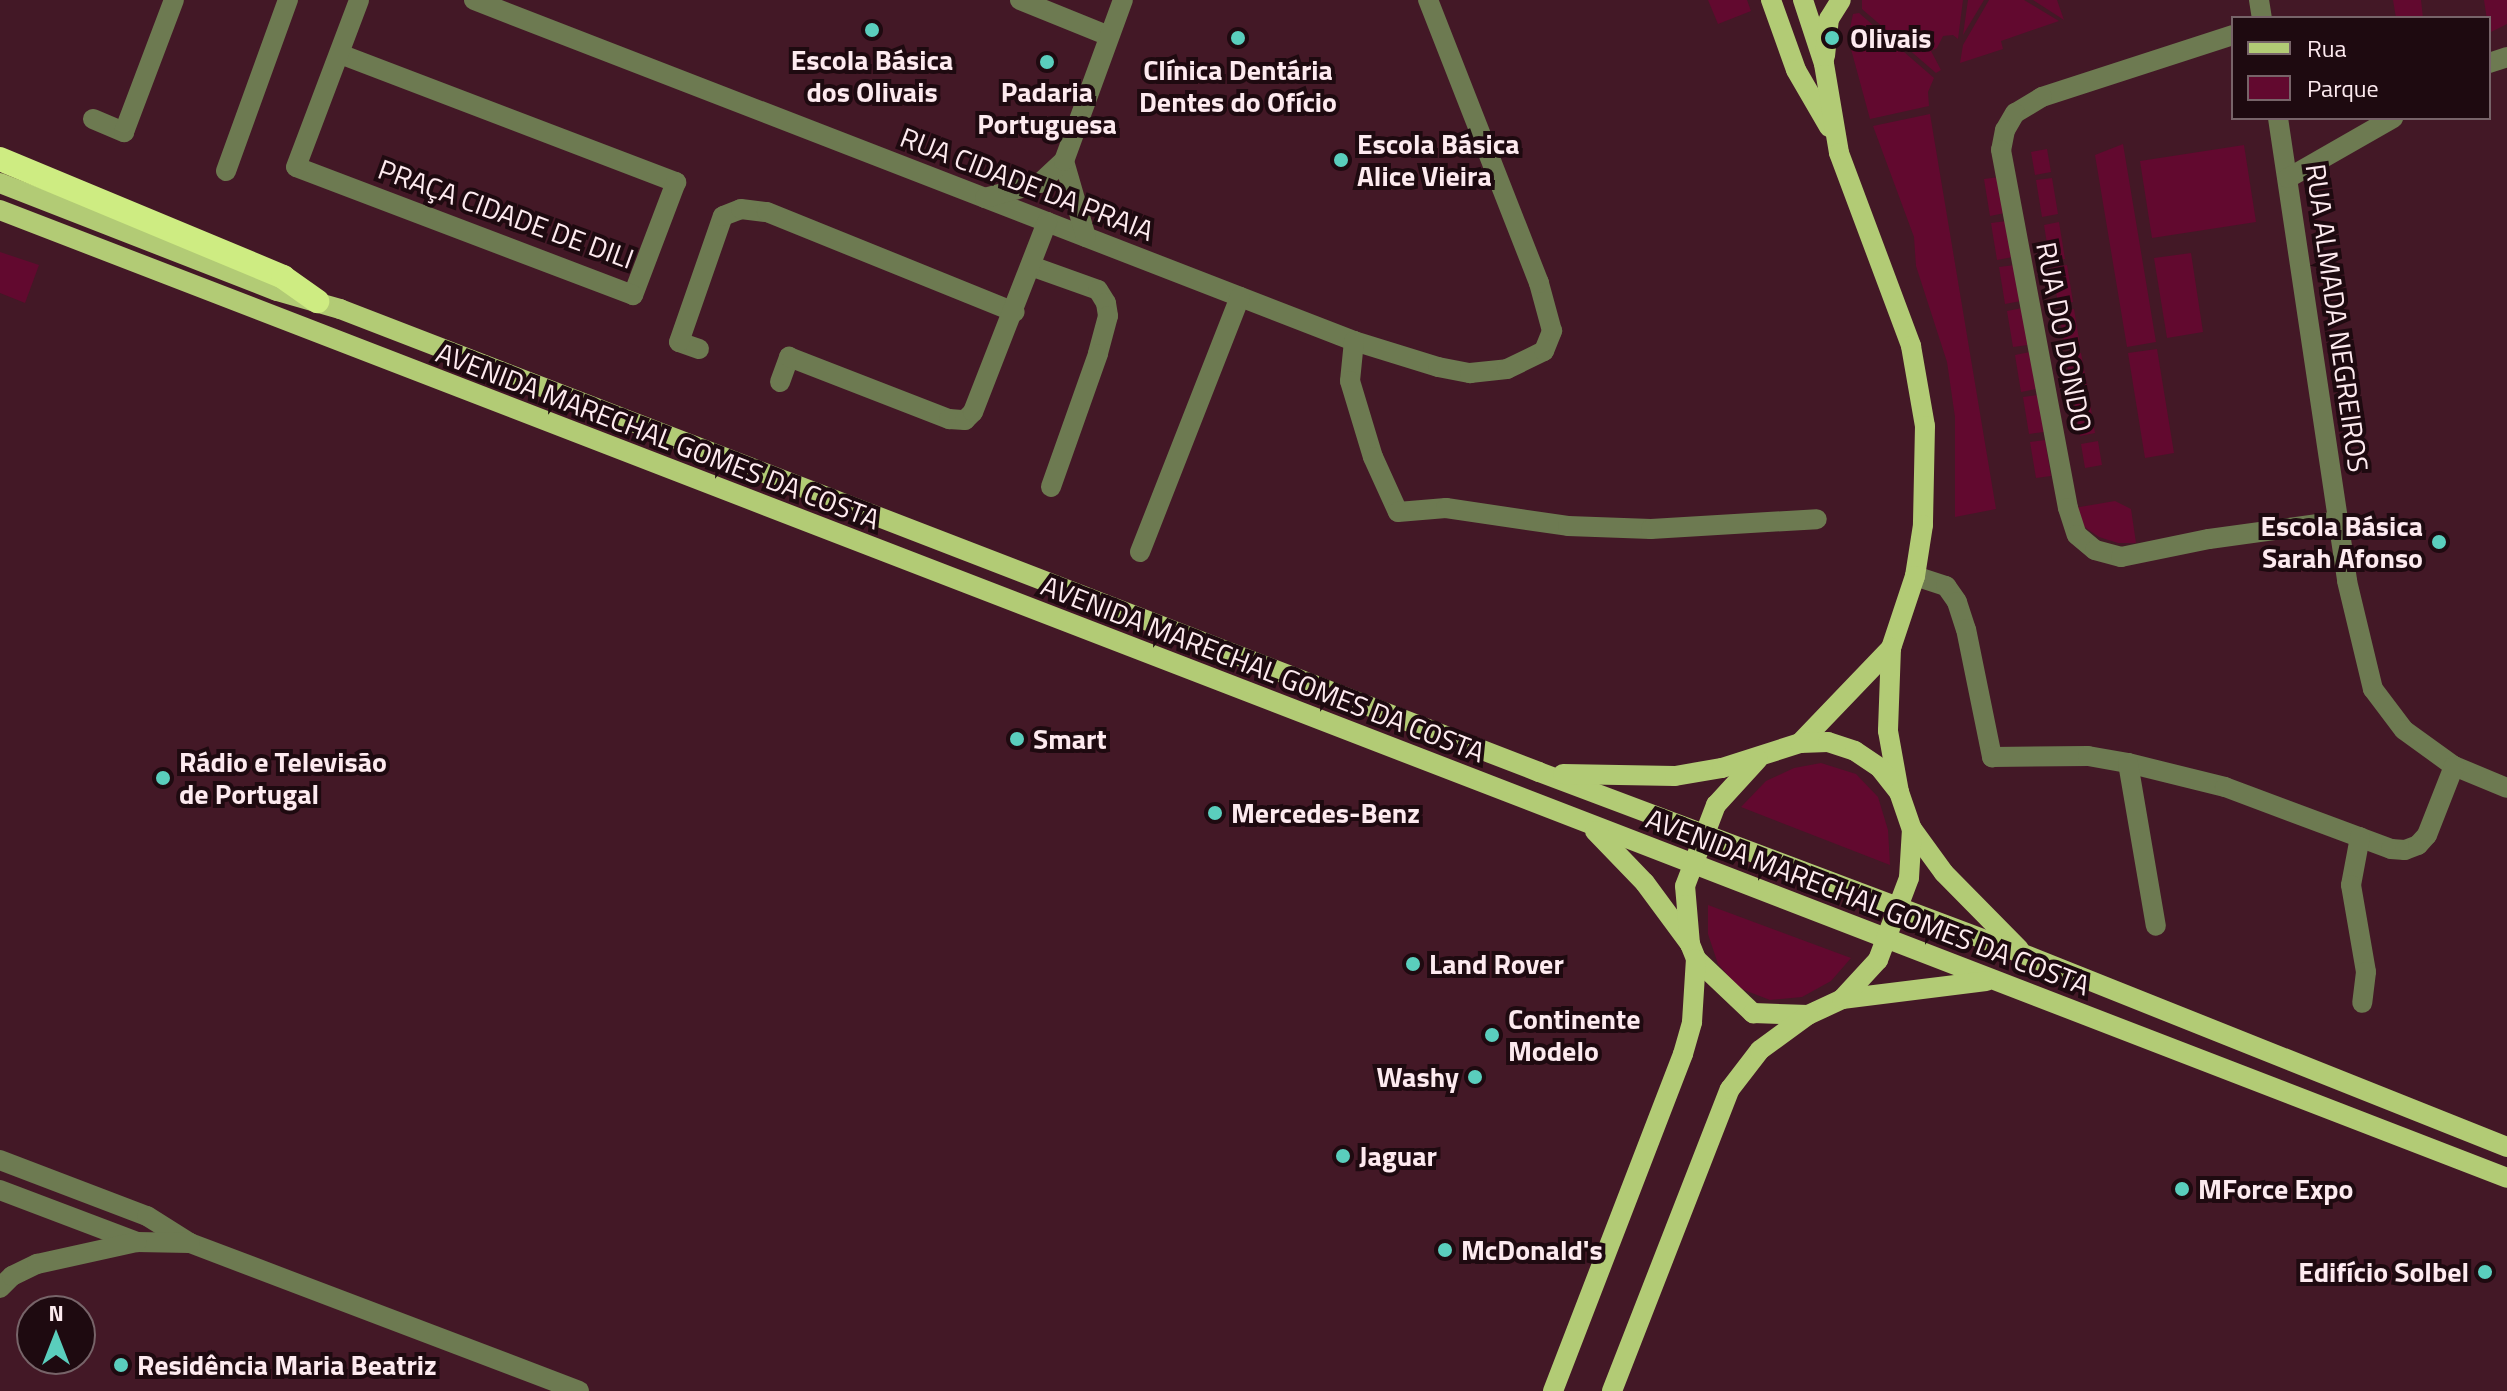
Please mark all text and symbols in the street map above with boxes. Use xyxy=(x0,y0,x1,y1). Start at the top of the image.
legend xyxy=(2231,16,2491,120)
marker: Escola Básica dos Olivais xyxy=(863,21,881,39)
place label: Olivais xyxy=(1850,21,1932,55)
marker: Clínica Dentária Dentes do Ofício xyxy=(1227,27,1249,49)
marker: Olivais xyxy=(1821,27,1843,49)
text: Rua xyxy=(2307,30,2346,66)
place label: Escola Básica dos Olivais xyxy=(791,43,953,109)
marker: Padaria Portuguesa xyxy=(1038,53,1056,71)
place label: Clínica Dentária Dentes do Ofício xyxy=(1139,53,1337,119)
text: Parque xyxy=(2307,70,2379,106)
place label: Padaria Portuguesa xyxy=(977,75,1117,141)
street label: RUA CIDADE DA PRAIA xyxy=(896,120,1158,248)
place label: Escola Básica Alice Vieira xyxy=(1357,127,1520,193)
marker: Escola Básica Alice Vieira xyxy=(1332,151,1350,169)
street label: PRAÇA CIDADE DE DILI xyxy=(374,152,638,276)
street label: RUA ALMADA NEGREIROS xyxy=(2299,162,2375,474)
street label: RUA DO DONDO xyxy=(2029,239,2099,435)
street label: AVENIDA MARECHAL GOMES DA COSTA xyxy=(432,336,884,536)
place label: Escola Básica Sarah Afonso xyxy=(2260,509,2423,575)
marker: Escola Básica Sarah Afonso xyxy=(2430,533,2448,551)
street label: AVENIDA MARECHAL GOMES DA COSTA xyxy=(1037,569,1489,769)
place label: Smart xyxy=(1033,722,1107,756)
marker: Smart xyxy=(1008,730,1026,748)
place label: Rádio e Televisão de Portugal xyxy=(179,745,387,811)
marker: Rádio e Televisão de Portugal xyxy=(154,769,172,787)
place label: Mercedes-Benz xyxy=(1231,796,1420,830)
street label: AVENIDA MARECHAL GOMES DA COSTA xyxy=(1642,802,2094,1002)
marker: Mercedes-Benz xyxy=(1206,804,1224,822)
place label: Land Rover xyxy=(1429,947,1564,981)
marker: Land Rover xyxy=(1404,955,1422,973)
place label: Continente Modelo xyxy=(1508,1002,1640,1068)
marker: Continente Modelo xyxy=(1483,1026,1501,1044)
place label: Washy xyxy=(1377,1060,1459,1094)
marker: Washy xyxy=(1466,1068,1484,1086)
place label: Jaguar xyxy=(1359,1139,1437,1173)
marker: Jaguar xyxy=(1334,1147,1352,1165)
place label: MForce Expo xyxy=(2198,1172,2353,1206)
marker: MForce Expo xyxy=(2173,1180,2191,1198)
place label: McDonald's xyxy=(1461,1233,1603,1267)
marker: McDonald's xyxy=(1436,1241,1454,1259)
place label: Edifício Solbel xyxy=(2298,1255,2469,1289)
marker: Edifício Solbel xyxy=(2476,1263,2494,1281)
north arrow xyxy=(16,1295,96,1375)
text: N xyxy=(48,1296,64,1330)
place label: Residência Maria Beatriz xyxy=(137,1348,437,1382)
marker: Residência Maria Beatriz xyxy=(112,1356,130,1374)

